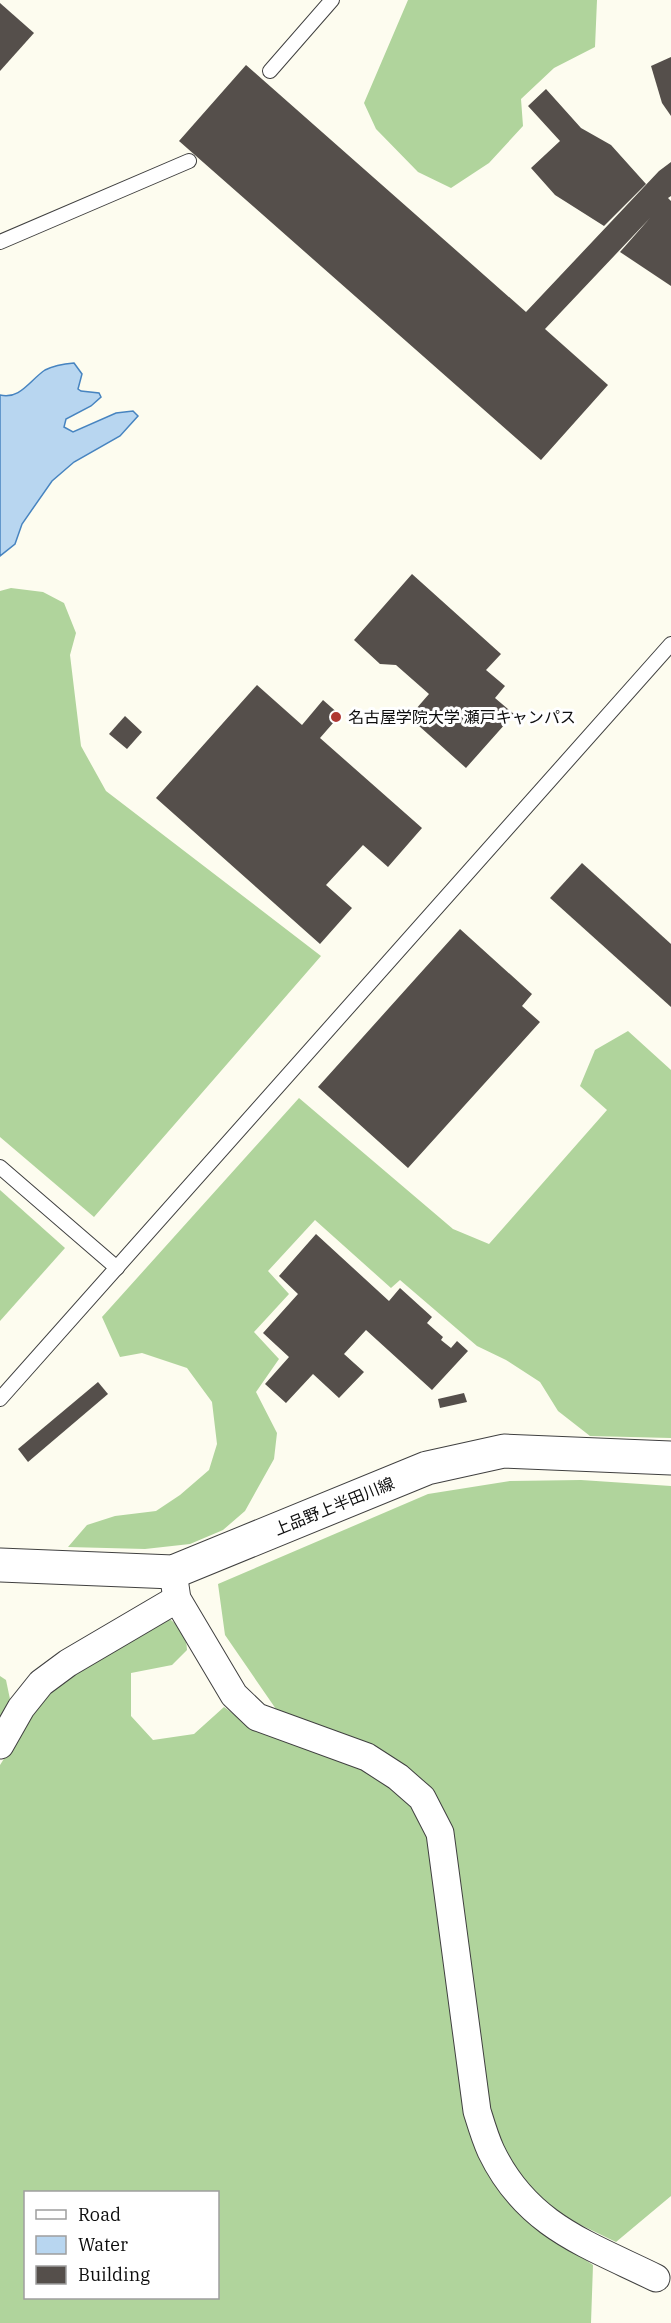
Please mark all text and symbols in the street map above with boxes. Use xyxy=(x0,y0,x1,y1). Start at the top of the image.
place label: 名古屋学院大学 瀬戸キャンパス xyxy=(348,707,576,727)
marker: 名古屋学院大学 瀬戸キャンパス xyxy=(329,710,343,724)
street label: 上品野上半田川線 xyxy=(271,1473,397,1539)
legend xyxy=(24,2191,219,2299)
text: Road xyxy=(78,2203,121,2226)
text: Water xyxy=(78,2233,128,2256)
text: Building xyxy=(78,2263,150,2286)

